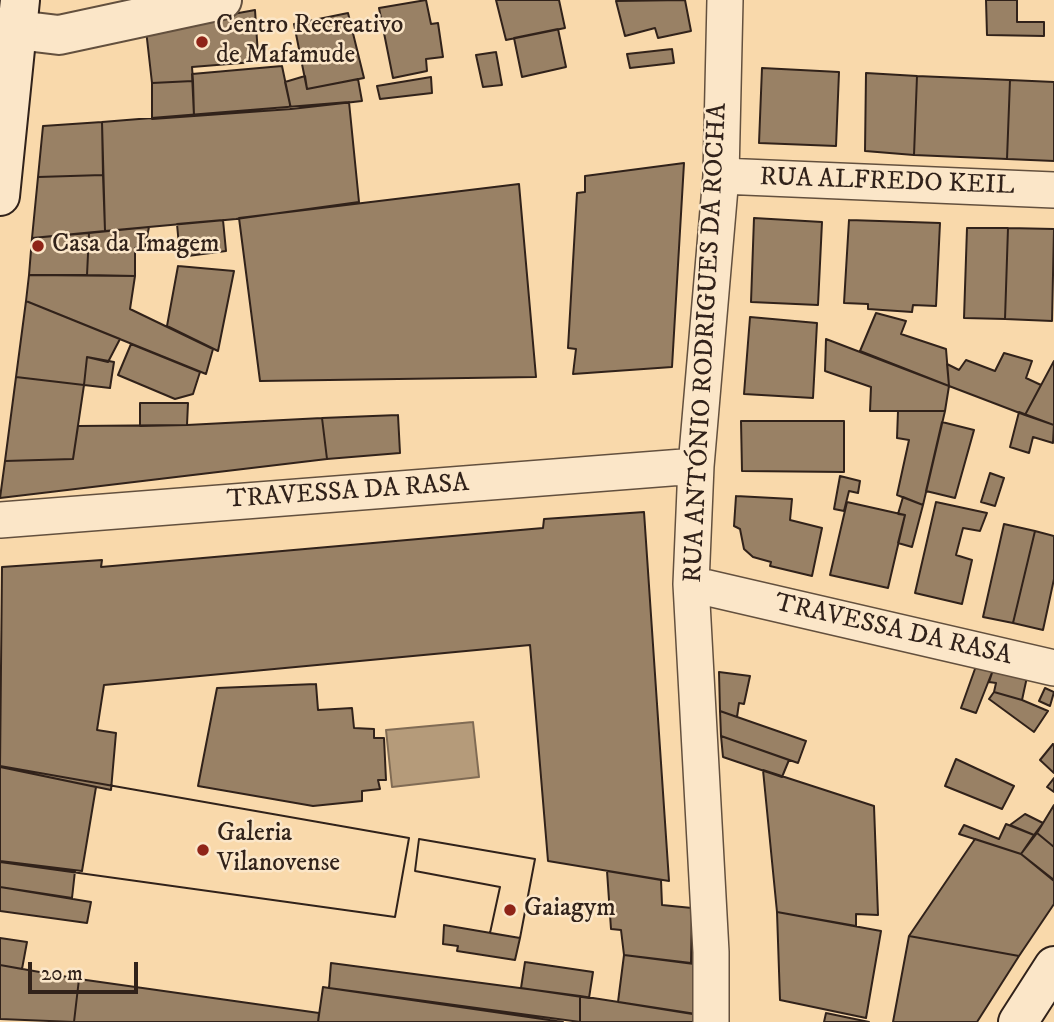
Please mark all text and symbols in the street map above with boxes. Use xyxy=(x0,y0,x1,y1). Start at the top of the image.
place label: Centro Recreativo de Mafamude xyxy=(216,11,403,72)
marker: Centro Recreativo de Mafamude xyxy=(194,34,210,50)
street label: RUA ANTÓNIO RODRIGUES DA ROCHA xyxy=(679,102,735,584)
street label: RUA ALFREDO KEIL xyxy=(759,163,1015,203)
place label: Casa da Imagem xyxy=(52,230,219,262)
marker: Casa da Imagem xyxy=(30,238,46,254)
street label: TRAVESSA DA RASA xyxy=(226,469,470,517)
street label: TRAVESSA DA RASA xyxy=(771,589,1015,673)
place label: Galeria Vilanovense xyxy=(217,819,340,880)
marker: Galeria Vilanovense xyxy=(195,842,211,858)
place label: Gaiagym xyxy=(524,894,616,926)
marker: Gaiagym xyxy=(502,902,518,918)
scale bar xyxy=(32,948,142,992)
text: 20 m xyxy=(41,961,83,987)

